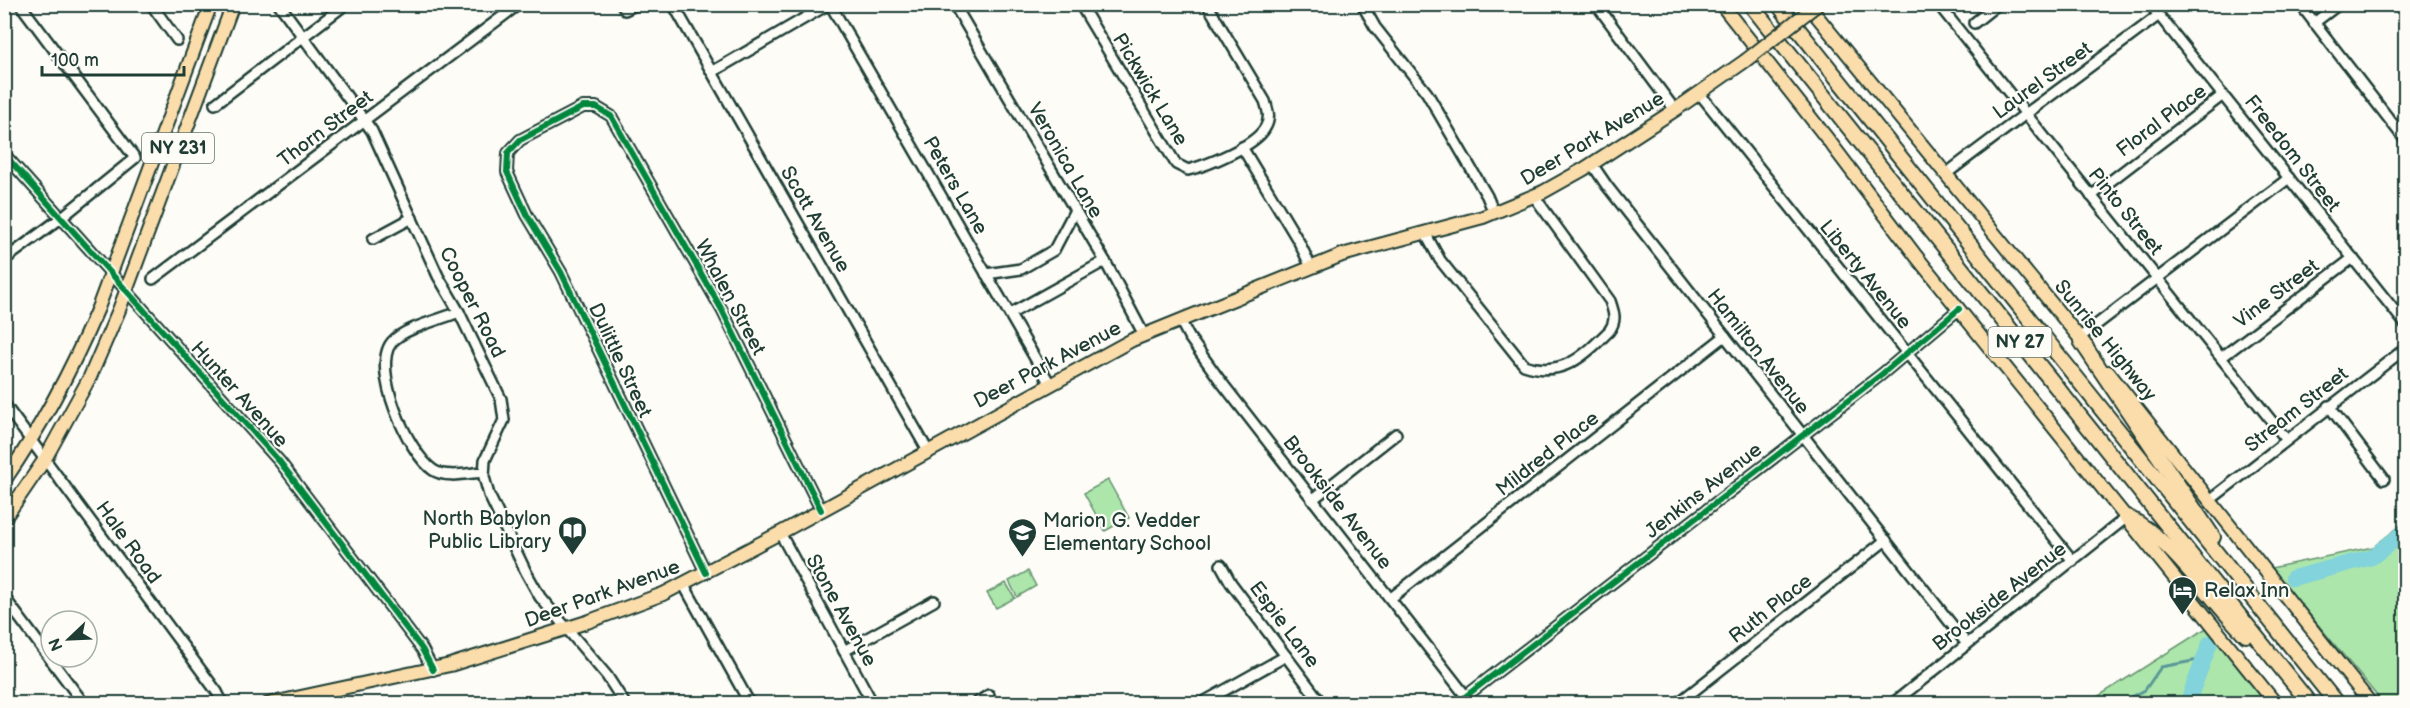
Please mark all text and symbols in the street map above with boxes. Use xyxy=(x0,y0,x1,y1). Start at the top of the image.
street label: Pickwick Lane xyxy=(1107,29,1193,150)
street label: Laurel Street xyxy=(1988,37,2097,125)
scale bar xyxy=(42,39,184,77)
text: 100 m xyxy=(51,50,99,71)
street label: Floral Place xyxy=(2112,79,2211,162)
street label: Thorn Street xyxy=(274,85,378,172)
street label: Deer Park Avenue xyxy=(1516,86,1669,191)
street label: Freedom Street xyxy=(2239,90,2345,217)
street label: Veronica Lane xyxy=(1022,98,1108,223)
street label: Peters Lane xyxy=(918,132,993,239)
road number: NY 231 xyxy=(142,133,214,163)
street label: Scott Avenue xyxy=(775,162,855,277)
street label: Pinto Street xyxy=(2083,163,2168,260)
street label: Liberty Avenue xyxy=(1814,215,1917,334)
street label: Whalen Street xyxy=(690,236,771,359)
street label: Cooper Road xyxy=(434,243,510,362)
street label: Vine Street xyxy=(2229,254,2324,334)
street label: Sunrise Highway xyxy=(2049,275,2161,406)
street label: Hamilton Avenue xyxy=(1702,284,1815,419)
street label: Dulittle Street xyxy=(583,299,657,421)
street label: Deer Park Avenue xyxy=(970,316,1125,414)
road number: NY 27 xyxy=(1988,327,2052,357)
street label: Hunter Avenue xyxy=(185,337,293,453)
street label: Stream Street xyxy=(2240,362,2353,458)
street label: Mildred Place xyxy=(1491,406,1604,501)
street label: Brookside Avenue xyxy=(1277,431,1397,575)
street label: Jenkins Avenue xyxy=(1641,438,1767,544)
street label: Hale Road xyxy=(90,497,166,588)
place label: North Babylon Public Library xyxy=(423,507,551,554)
place label: Marion G. Vedder Elementary School xyxy=(1043,509,1211,556)
library icon: North Babylon Public Library xyxy=(556,514,588,556)
school or university icon: Marion G. Vedder Elementary School xyxy=(1006,516,1038,558)
street label: Brookside Avenue xyxy=(1928,537,2072,657)
street label: Stone Avenue xyxy=(800,550,882,671)
street label: Deer Park Avenue xyxy=(522,555,683,633)
street label: Ruth Place xyxy=(1724,569,1817,649)
hotel icon: Relax Inn xyxy=(2167,574,2199,616)
street label: Espie Lane xyxy=(1244,577,1325,673)
place label: Relax Inn xyxy=(2204,579,2289,603)
north arrow xyxy=(39,609,99,669)
text: N xyxy=(45,635,68,654)

